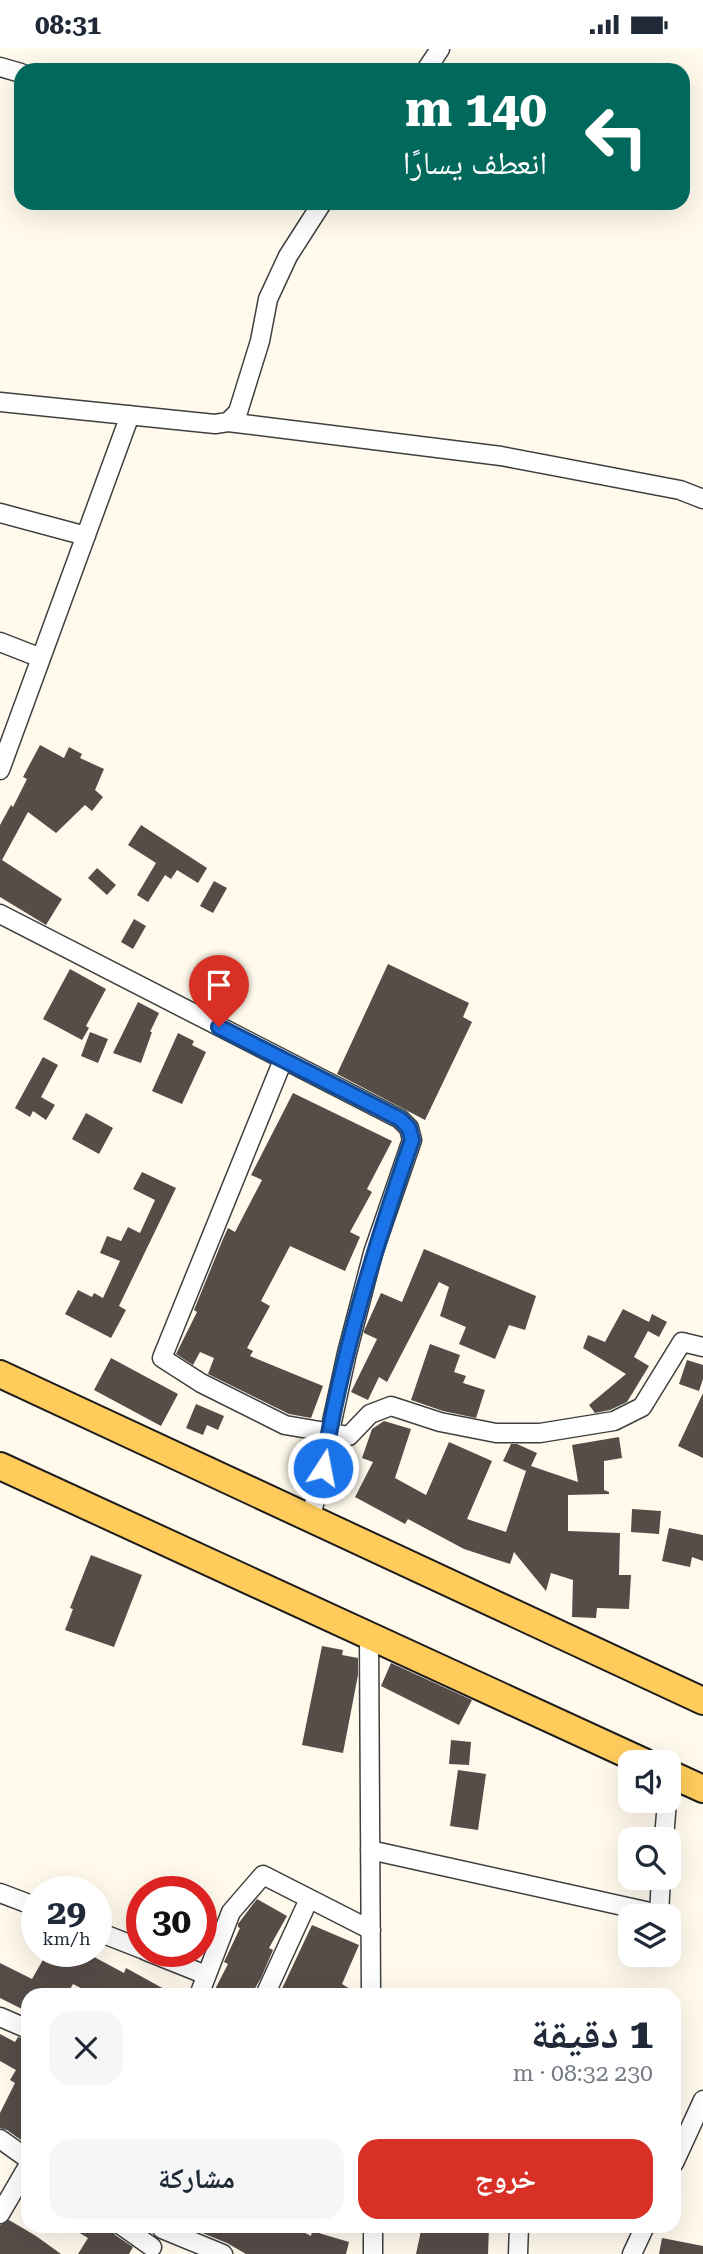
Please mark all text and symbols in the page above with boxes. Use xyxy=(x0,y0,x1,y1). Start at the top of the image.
text: 08:31 xyxy=(35,10,101,40)
text: 140 m xyxy=(405,81,547,138)
icon: left xyxy=(571,91,662,182)
text: انعطف يسارًا xyxy=(403,144,547,182)
pin xyxy=(189,955,249,1027)
icon: arrive xyxy=(200,966,238,1004)
position arrow xyxy=(286,1431,360,1505)
map controls xyxy=(618,1750,681,1967)
button: sound xyxy=(618,1750,681,1813)
button: search xyxy=(618,1827,681,1890)
speed limit sign: 30 xyxy=(126,1876,217,1967)
text: 29 xyxy=(47,1892,86,1933)
button: layers xyxy=(618,1904,681,1967)
text: km/h xyxy=(42,1928,91,1949)
text: 1 دقيقة xyxy=(531,2009,653,2058)
button: close xyxy=(49,2011,123,2085)
text: 230 m · 08:32 xyxy=(513,2060,653,2087)
button: مشاركة xyxy=(49,2139,344,2219)
button: خروج xyxy=(358,2139,653,2219)

